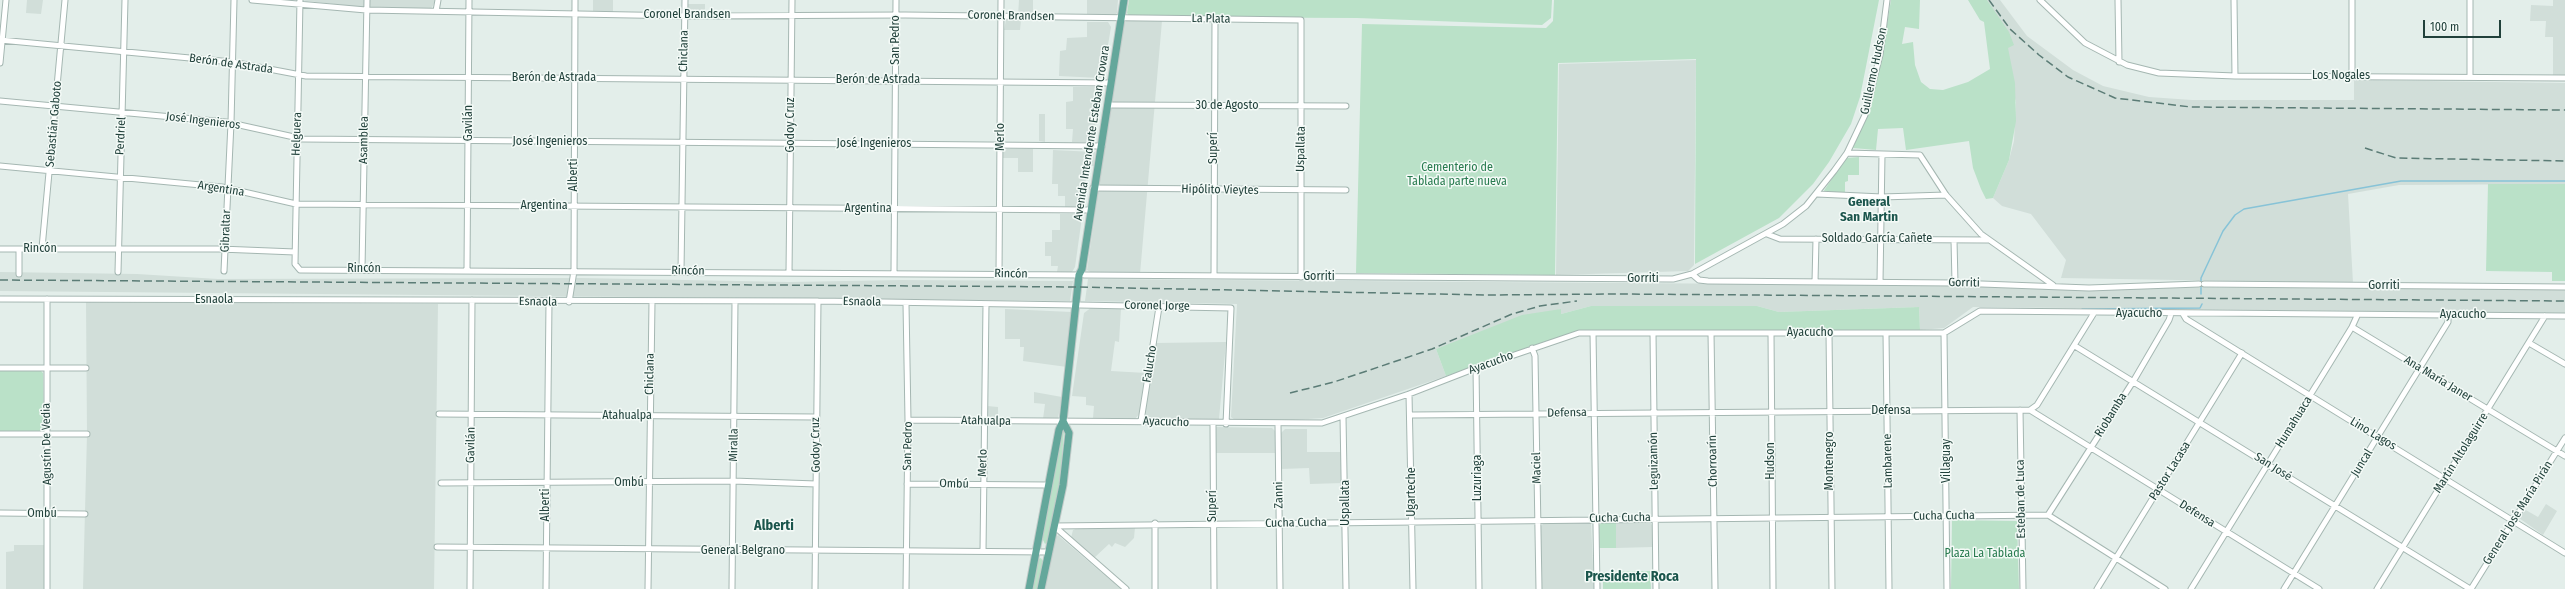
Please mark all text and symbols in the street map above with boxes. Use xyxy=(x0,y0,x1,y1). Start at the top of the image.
street label: Coronel Brandsen xyxy=(644,8,730,22)
street label: Coronel Brandsen xyxy=(967,8,1055,24)
street label: La Plata xyxy=(1191,11,1231,27)
scale bar xyxy=(2425,12,2503,38)
street label: San Pedro xyxy=(889,15,903,65)
text: 100 m xyxy=(2430,20,2459,34)
street label: Guillermo Hudson xyxy=(1858,26,1890,116)
street label: Chiclana xyxy=(676,30,692,72)
street label: Avenida Intendente Esteban Crovara xyxy=(1071,44,1113,222)
street label: Berón de Astrada xyxy=(188,51,274,77)
street label: Los Nogales xyxy=(2312,69,2370,83)
street label: Berón de Astrada xyxy=(512,71,596,85)
street label: Berón de Astrada xyxy=(836,73,920,87)
street label: Sebastián Gaboto xyxy=(43,80,65,168)
street label: Godoy Cruz xyxy=(784,97,798,153)
street label: 30 de Agosto xyxy=(1196,99,1258,113)
street label: Gavilán xyxy=(462,105,476,141)
street label: José Ingenieros xyxy=(165,109,241,133)
street label: Helguera xyxy=(289,112,305,156)
street label: Perdriel xyxy=(113,116,129,156)
street label: Asamblea xyxy=(356,116,372,164)
street label: Merlo xyxy=(994,123,1008,151)
street label: Uspallata xyxy=(1293,126,1309,172)
street label: Superí xyxy=(1207,132,1221,164)
street label: José Ingenieros xyxy=(513,135,587,149)
street label: José Ingenieros xyxy=(837,137,911,151)
street label: Alberti xyxy=(567,159,581,191)
park label: Cementerio de Tablada parte nueva xyxy=(1407,161,1507,189)
street label: Argentina xyxy=(197,178,245,200)
street label: Hipólito Vieytes xyxy=(1181,182,1259,198)
district label: General San Martin xyxy=(1840,194,1898,225)
street label: Argentina xyxy=(520,199,568,213)
street label: Argentina xyxy=(844,202,892,216)
street label: Gibraltar xyxy=(218,209,234,253)
street label: Soldado García Cañete xyxy=(1822,232,1932,246)
street label: Rincón xyxy=(23,242,57,256)
street label: Rincón xyxy=(347,262,381,276)
street label: Rincón xyxy=(671,264,705,278)
street label: Rincón xyxy=(994,267,1028,281)
street label: Gorriti xyxy=(1303,270,1335,284)
street label: Gorriti xyxy=(1627,272,1659,286)
street label: Gorriti xyxy=(1948,276,1980,290)
street label: Gorriti xyxy=(2368,279,2400,293)
street label: Esnaola xyxy=(195,293,233,307)
street label: Esnaola xyxy=(519,294,557,310)
street label: Esnaola xyxy=(843,294,881,310)
street label: Coronel Jorge xyxy=(1124,298,1190,314)
street label: Ayacucho xyxy=(2116,307,2162,321)
street label: Ayacucho xyxy=(2440,308,2486,322)
street label: Ayacucho xyxy=(1787,326,1833,340)
street label: Falucho xyxy=(1140,344,1160,384)
street label: Ayacucho xyxy=(1467,348,1515,378)
street label: Chiclana xyxy=(642,353,658,395)
street label: Ana María Janer xyxy=(2401,353,2475,405)
street label: Riobamba xyxy=(2092,390,2130,440)
street label: Humahuaca xyxy=(2273,394,2315,450)
street label: Agustín De Vedia xyxy=(39,403,55,485)
street label: Defensa xyxy=(1871,404,1911,418)
street label: Defensa xyxy=(1547,405,1587,421)
street label: Atahualpa xyxy=(602,409,652,423)
street label: Martín Altolaguirre xyxy=(2431,410,2491,496)
street label: Atahualpa xyxy=(961,413,1011,429)
street label: Ayacucho xyxy=(1143,414,1189,430)
street label: Lino Lagos xyxy=(2347,415,2399,453)
street label: Godoy Cruz xyxy=(808,417,824,473)
street label: San Pedro xyxy=(900,421,916,471)
street label: Gavilán xyxy=(463,427,479,463)
street label: Miralla xyxy=(727,428,741,462)
street label: Leguizamón xyxy=(1646,432,1662,490)
street label: Montenegro xyxy=(1823,432,1837,490)
street label: Lambarene xyxy=(1880,434,1896,488)
street label: Chorroarín xyxy=(1705,435,1721,487)
street label: Villaguay xyxy=(1940,439,1954,483)
street label: Pastor Lacasa xyxy=(2146,439,2194,503)
street label: Hudson xyxy=(1764,442,1778,480)
street label: Juncal xyxy=(2348,447,2376,479)
street label: Merlo xyxy=(976,449,990,477)
street label: San José xyxy=(2252,450,2294,484)
street label: Maciel xyxy=(1530,452,1544,484)
street label: Luzuriaga xyxy=(1471,455,1485,501)
street label: General José María Pirán xyxy=(2480,458,2556,568)
street label: Esteban de Luca xyxy=(2013,459,2029,539)
street label: Ugarteche xyxy=(1405,467,1419,517)
street label: Ombú xyxy=(614,476,644,490)
street label: Ombú xyxy=(939,477,969,491)
street label: Uspallata xyxy=(1339,480,1353,526)
street label: Zanni xyxy=(1272,481,1286,509)
street label: Alberti xyxy=(539,489,553,521)
street label: Superí xyxy=(1206,490,1220,522)
street label: Defensa xyxy=(2176,497,2218,531)
street label: Ombú xyxy=(27,507,57,521)
street label: Cucha Cucha xyxy=(1913,508,1975,524)
street label: Cucha Cucha xyxy=(1589,510,1651,526)
street label: Cucha Cucha xyxy=(1265,515,1327,531)
district label: Alberti xyxy=(754,518,794,534)
street label: General Belgrano xyxy=(701,544,785,558)
park label: Plaza La Tablada xyxy=(1945,547,2025,561)
district label: Presidente Roca xyxy=(1585,569,1679,585)

